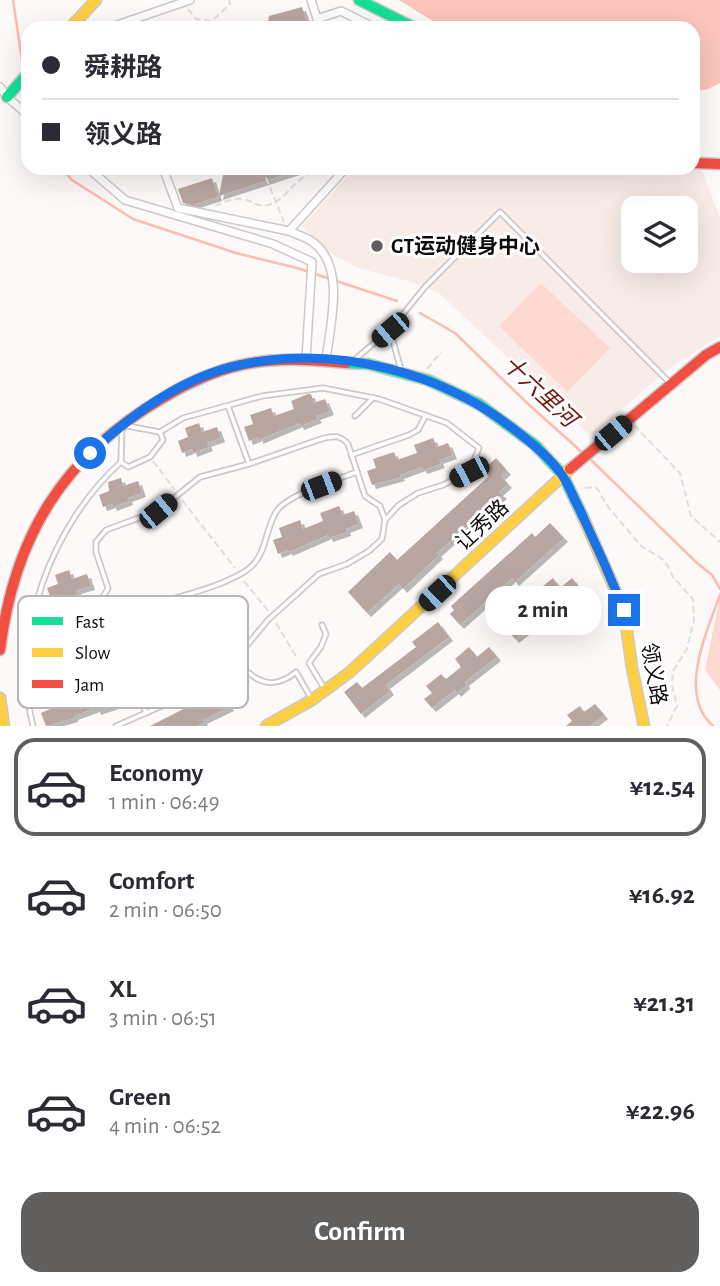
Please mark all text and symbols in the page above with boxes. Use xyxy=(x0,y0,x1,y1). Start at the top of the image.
text: 舜耕路 xyxy=(84,55,162,81)
text: 领义路 xyxy=(84,122,162,148)
map controls xyxy=(621,196,698,273)
button: layers xyxy=(621,196,698,273)
place label: GT运动健身中心 xyxy=(391,234,540,257)
marker: GT运动健身中心 xyxy=(369,238,385,254)
car xyxy=(368,308,413,352)
water label: 十六里河 xyxy=(497,351,585,435)
car xyxy=(591,411,636,455)
route start xyxy=(74,437,106,469)
car xyxy=(446,453,493,491)
car xyxy=(298,469,345,503)
car xyxy=(136,490,181,532)
street label: 让秀路 xyxy=(451,495,513,555)
car xyxy=(415,571,460,615)
callout: 2 min xyxy=(484,586,600,634)
route end xyxy=(608,594,640,626)
legend xyxy=(18,596,248,708)
text: 2 min xyxy=(517,599,569,622)
text: Fast xyxy=(75,613,105,632)
street label: 领义路 xyxy=(638,641,670,707)
text: Slow xyxy=(75,644,111,663)
text: Jam xyxy=(75,676,104,695)
icon: car xyxy=(25,756,88,819)
text: Economy xyxy=(109,760,203,786)
text: ¥12.54 xyxy=(629,774,695,800)
text: 1 min · 06:49 xyxy=(109,791,220,814)
icon: car xyxy=(25,864,88,927)
text: Comfort xyxy=(109,868,194,894)
text: ¥16.92 xyxy=(629,882,695,908)
text: 2 min · 06:50 xyxy=(109,899,222,922)
icon: car xyxy=(25,972,88,1035)
text: XL xyxy=(109,976,136,1002)
text: ¥21.31 xyxy=(633,990,695,1016)
text: 3 min · 06:51 xyxy=(109,1007,217,1030)
icon: car xyxy=(25,1080,88,1143)
text: Green xyxy=(109,1084,171,1110)
text: ¥22.96 xyxy=(626,1098,695,1124)
text: 4 min · 06:52 xyxy=(109,1115,221,1138)
button: Confirm xyxy=(21,1192,699,1272)

